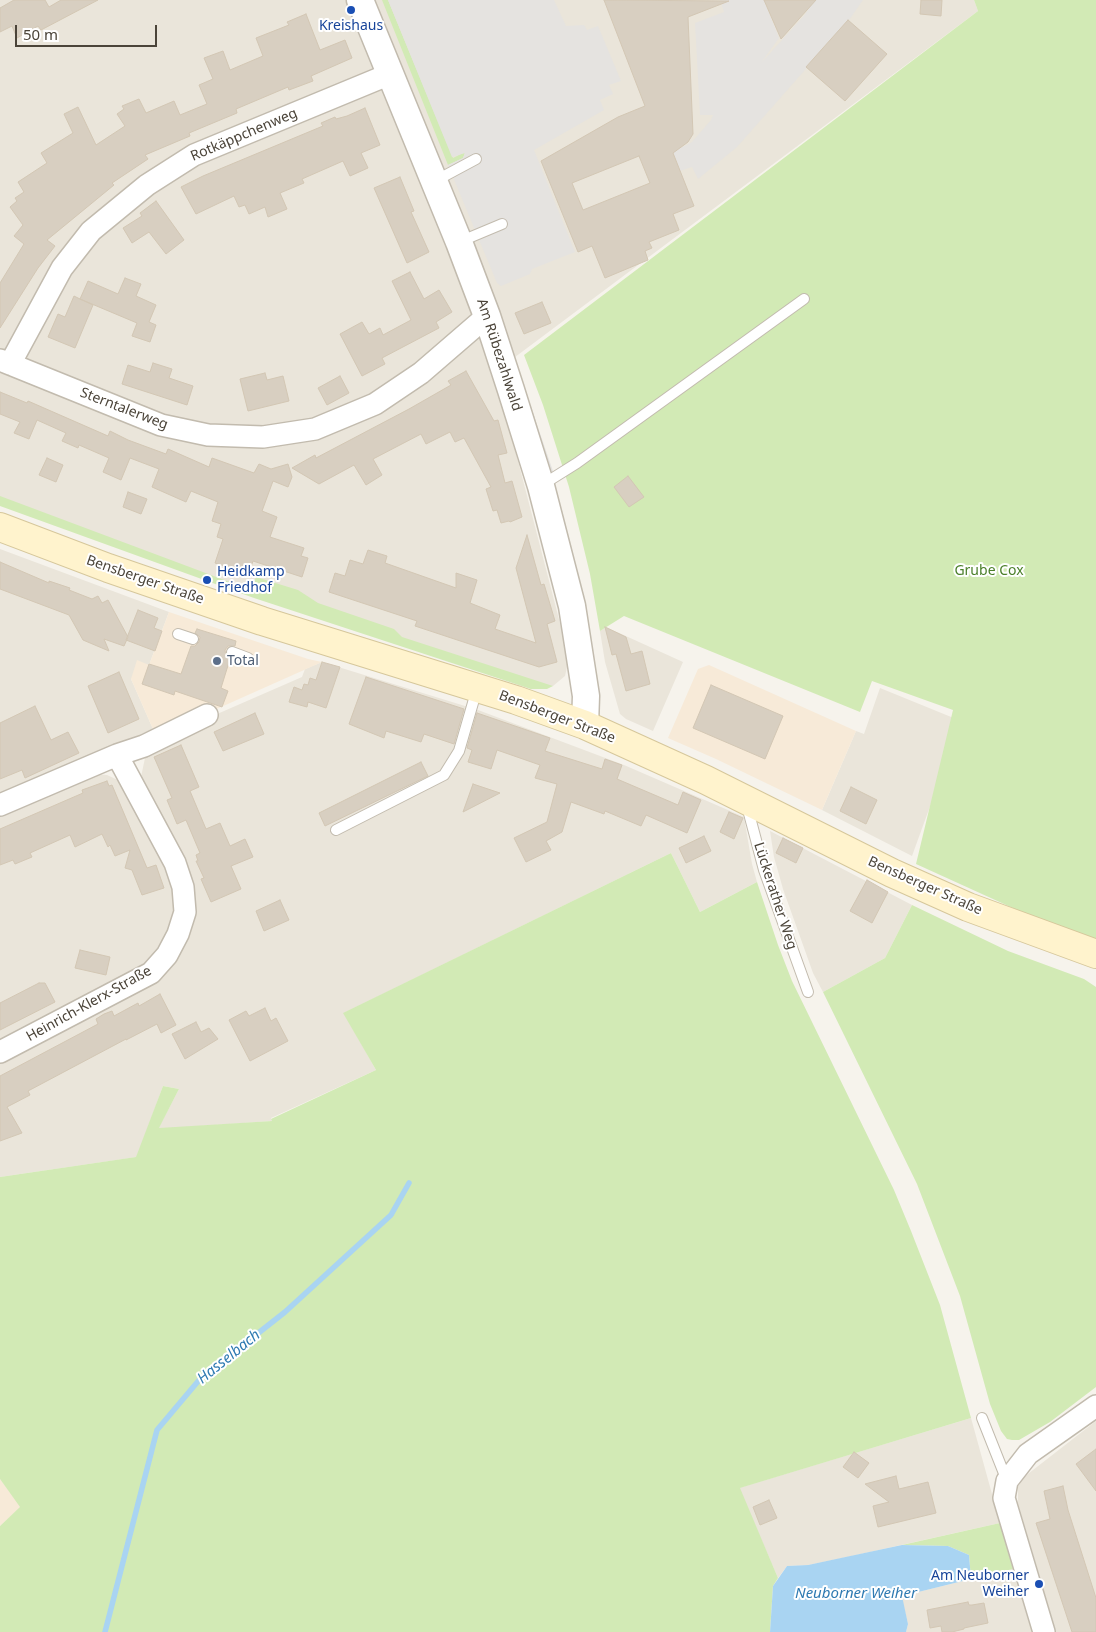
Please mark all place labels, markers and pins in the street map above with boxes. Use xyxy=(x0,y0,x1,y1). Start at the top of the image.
marker: Kreishaus xyxy=(345,4,357,16)
place label: Kreishaus xyxy=(319,18,383,34)
place label: Heidkamp Friedhof xyxy=(217,564,285,596)
marker: Heidkamp Friedhof xyxy=(201,574,213,586)
place label: Total xyxy=(227,653,259,669)
marker: Total xyxy=(211,655,223,667)
place label: Am Neuborner Weiher xyxy=(931,1568,1029,1600)
marker: Am Neuborner Weiher xyxy=(1033,1578,1045,1590)

